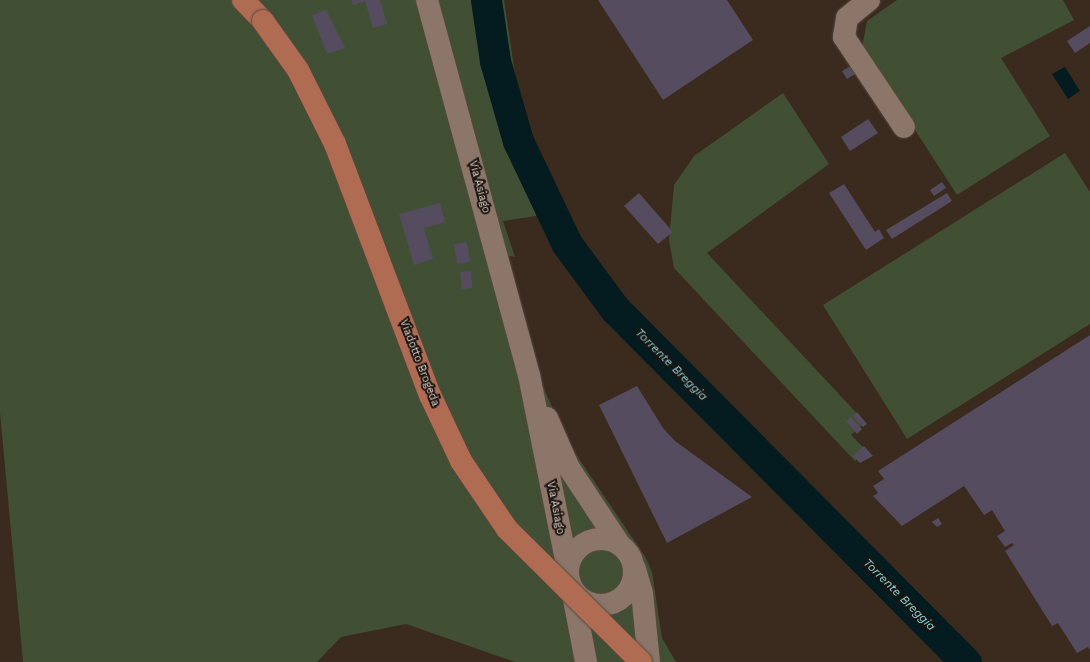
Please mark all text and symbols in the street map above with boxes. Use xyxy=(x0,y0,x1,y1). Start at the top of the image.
street label: Via Asiago xyxy=(466,159,492,215)
street label: Viadotto Brogeda xyxy=(396,318,442,408)
water label: Torrente Breggia xyxy=(632,326,710,404)
street label: Via Asiago xyxy=(543,480,567,536)
water label: Torrente Breggia xyxy=(860,556,938,634)

